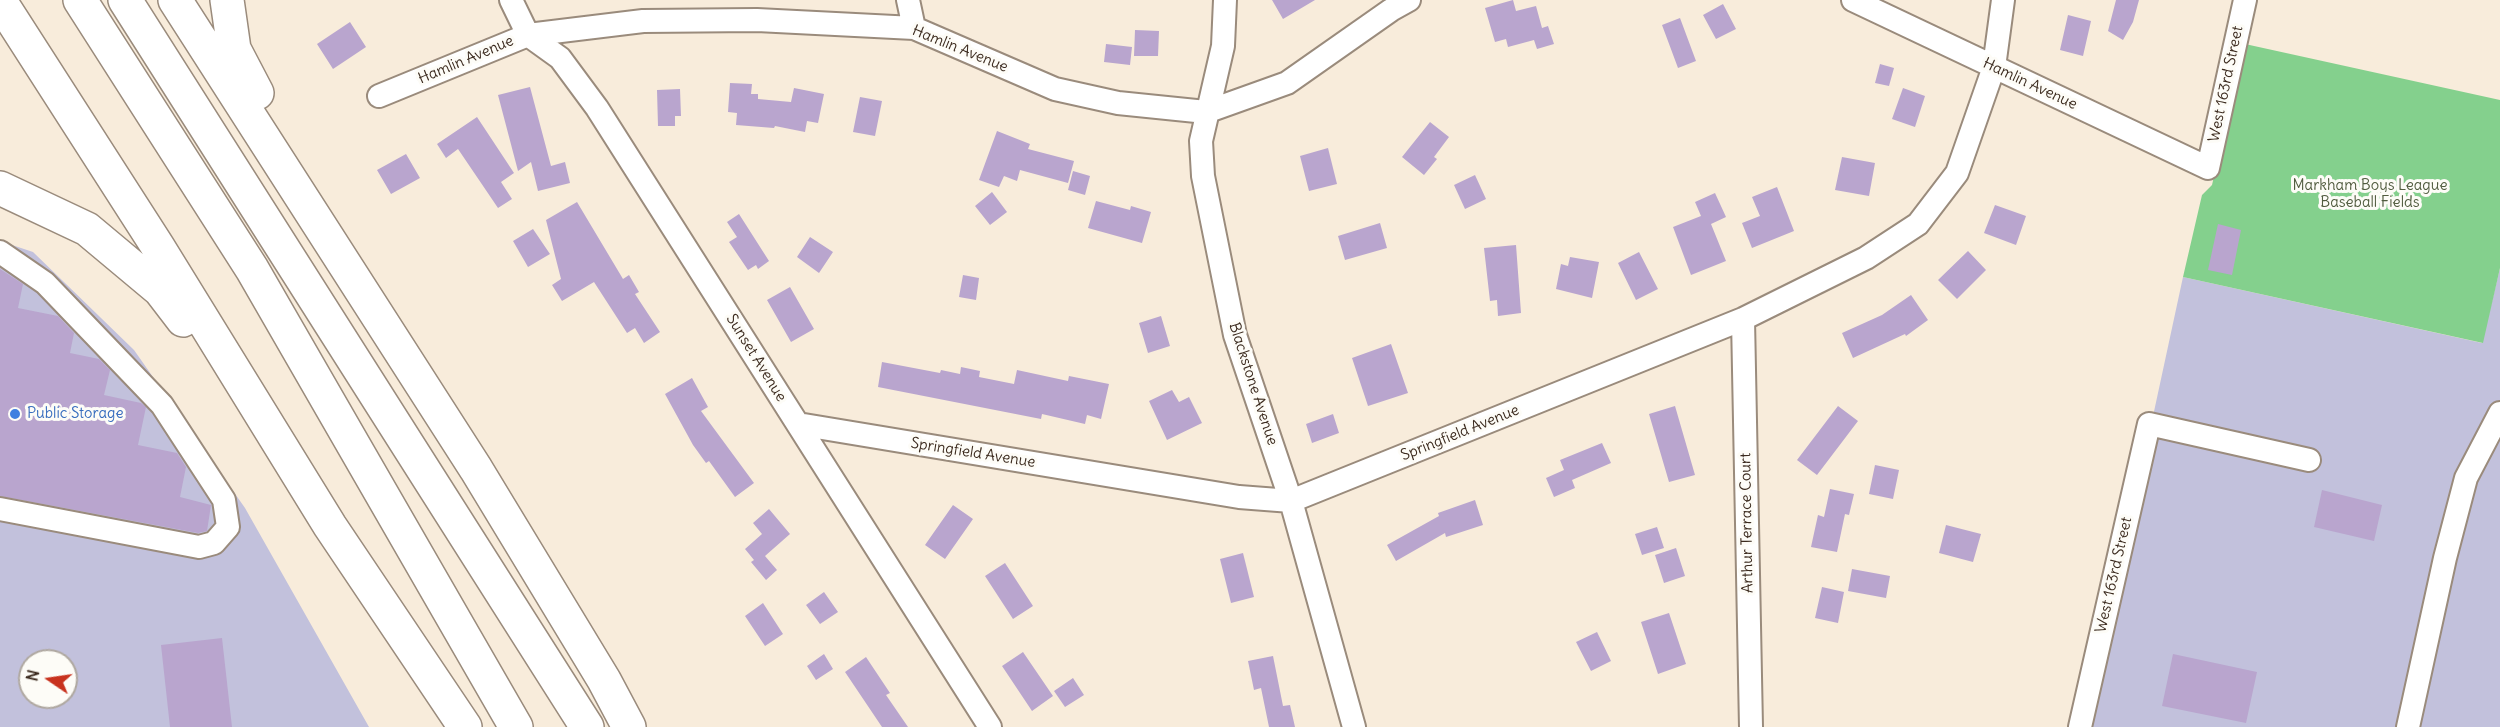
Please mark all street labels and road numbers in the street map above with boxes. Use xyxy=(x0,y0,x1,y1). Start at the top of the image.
street label: Hamlin Avenue xyxy=(909,22,1011,76)
street label: West 163rd Street xyxy=(2205,24,2247,144)
street label: Hamlin Avenue xyxy=(416,32,516,88)
street label: Hamlin Avenue xyxy=(1980,54,2080,114)
street label: Sunset Avenue xyxy=(722,311,790,405)
street label: Blackstone Avenue xyxy=(1225,320,1281,448)
street label: Springfield Avenue xyxy=(1398,401,1522,465)
street label: Springfield Avenue xyxy=(909,434,1037,472)
street label: Arthur Terrace Court xyxy=(1737,453,1757,593)
street label: West 163rd Street xyxy=(2092,515,2136,635)

